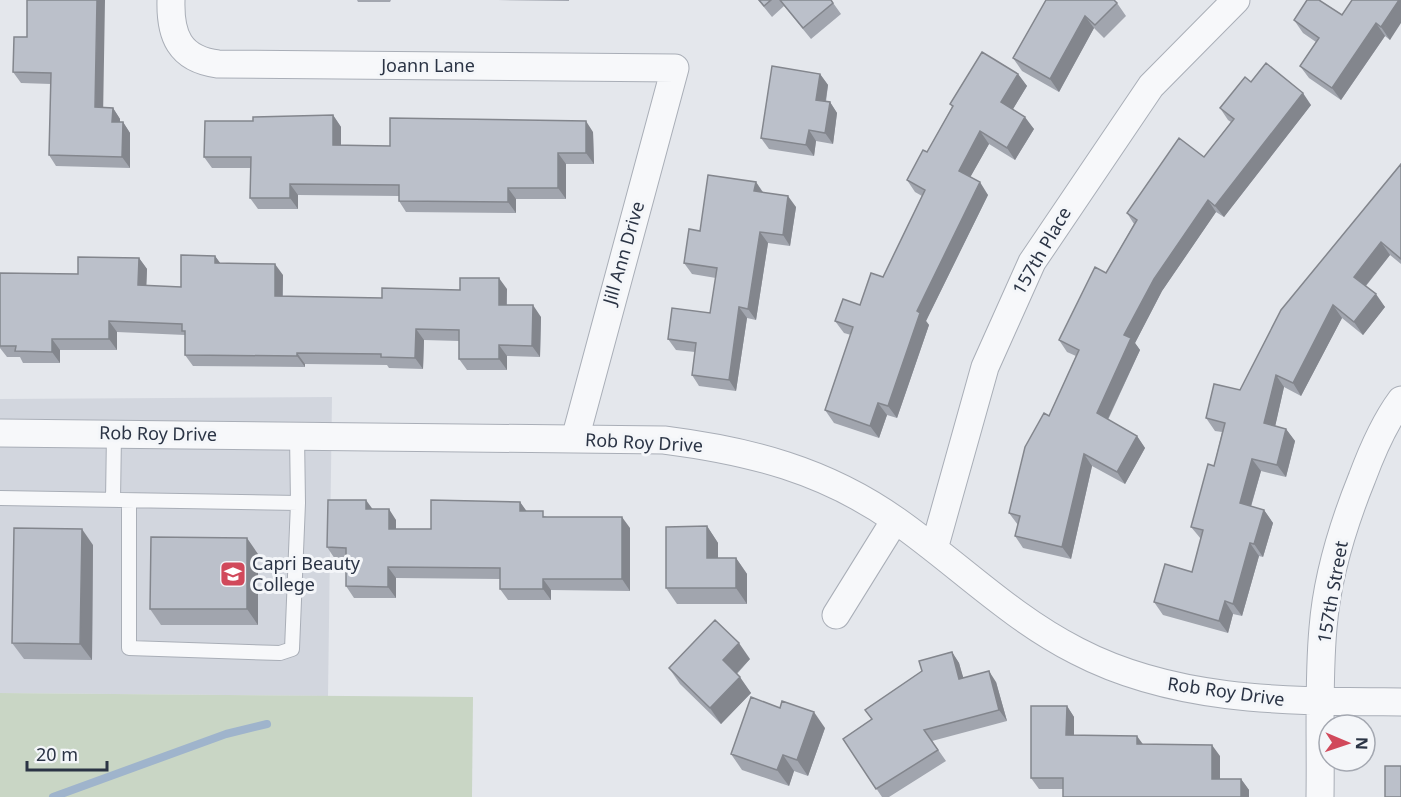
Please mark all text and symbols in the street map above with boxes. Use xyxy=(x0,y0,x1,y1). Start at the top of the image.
street label: Joann Lane xyxy=(379,53,475,77)
street label: Jill Ann Drive xyxy=(596,198,649,309)
street label: 157th Place xyxy=(1006,202,1076,299)
street label: Rob Roy Drive xyxy=(99,420,217,446)
street label: Rob Roy Drive xyxy=(585,427,704,457)
street label: 157th Street xyxy=(1311,538,1353,645)
place label: Capri Beauty College xyxy=(252,551,361,596)
school or university icon: Capri Beauty College xyxy=(218,559,248,589)
street label: Rob Roy Drive xyxy=(1166,671,1286,711)
north arrow xyxy=(1317,713,1377,773)
scale bar xyxy=(27,734,106,772)
text: N xyxy=(1351,737,1373,750)
text: 20 m xyxy=(36,742,78,766)

